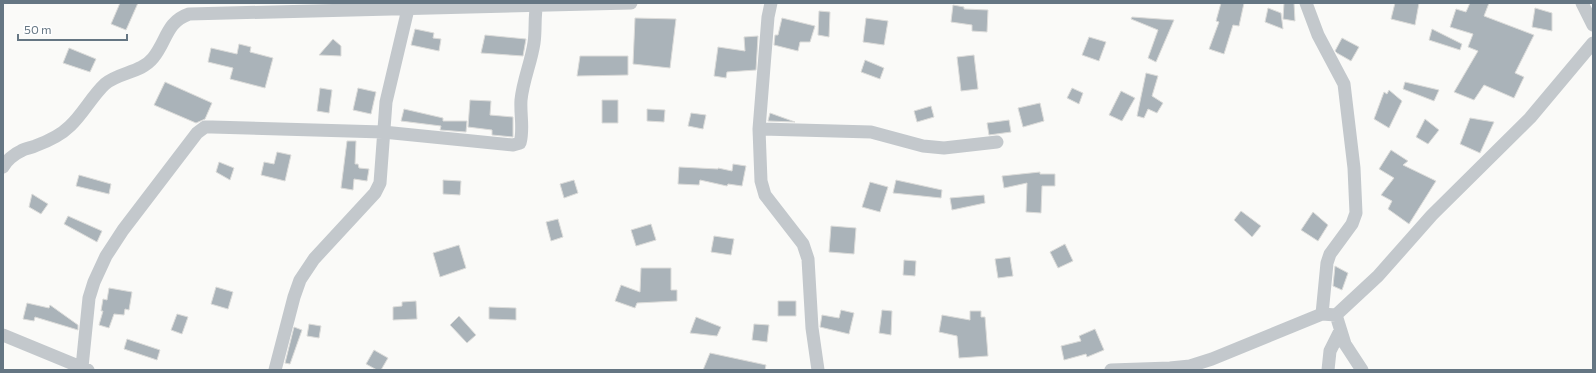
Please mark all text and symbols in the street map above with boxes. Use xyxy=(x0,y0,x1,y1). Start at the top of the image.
scale bar xyxy=(18,16,127,42)
text: 50 m xyxy=(24,22,52,36)

